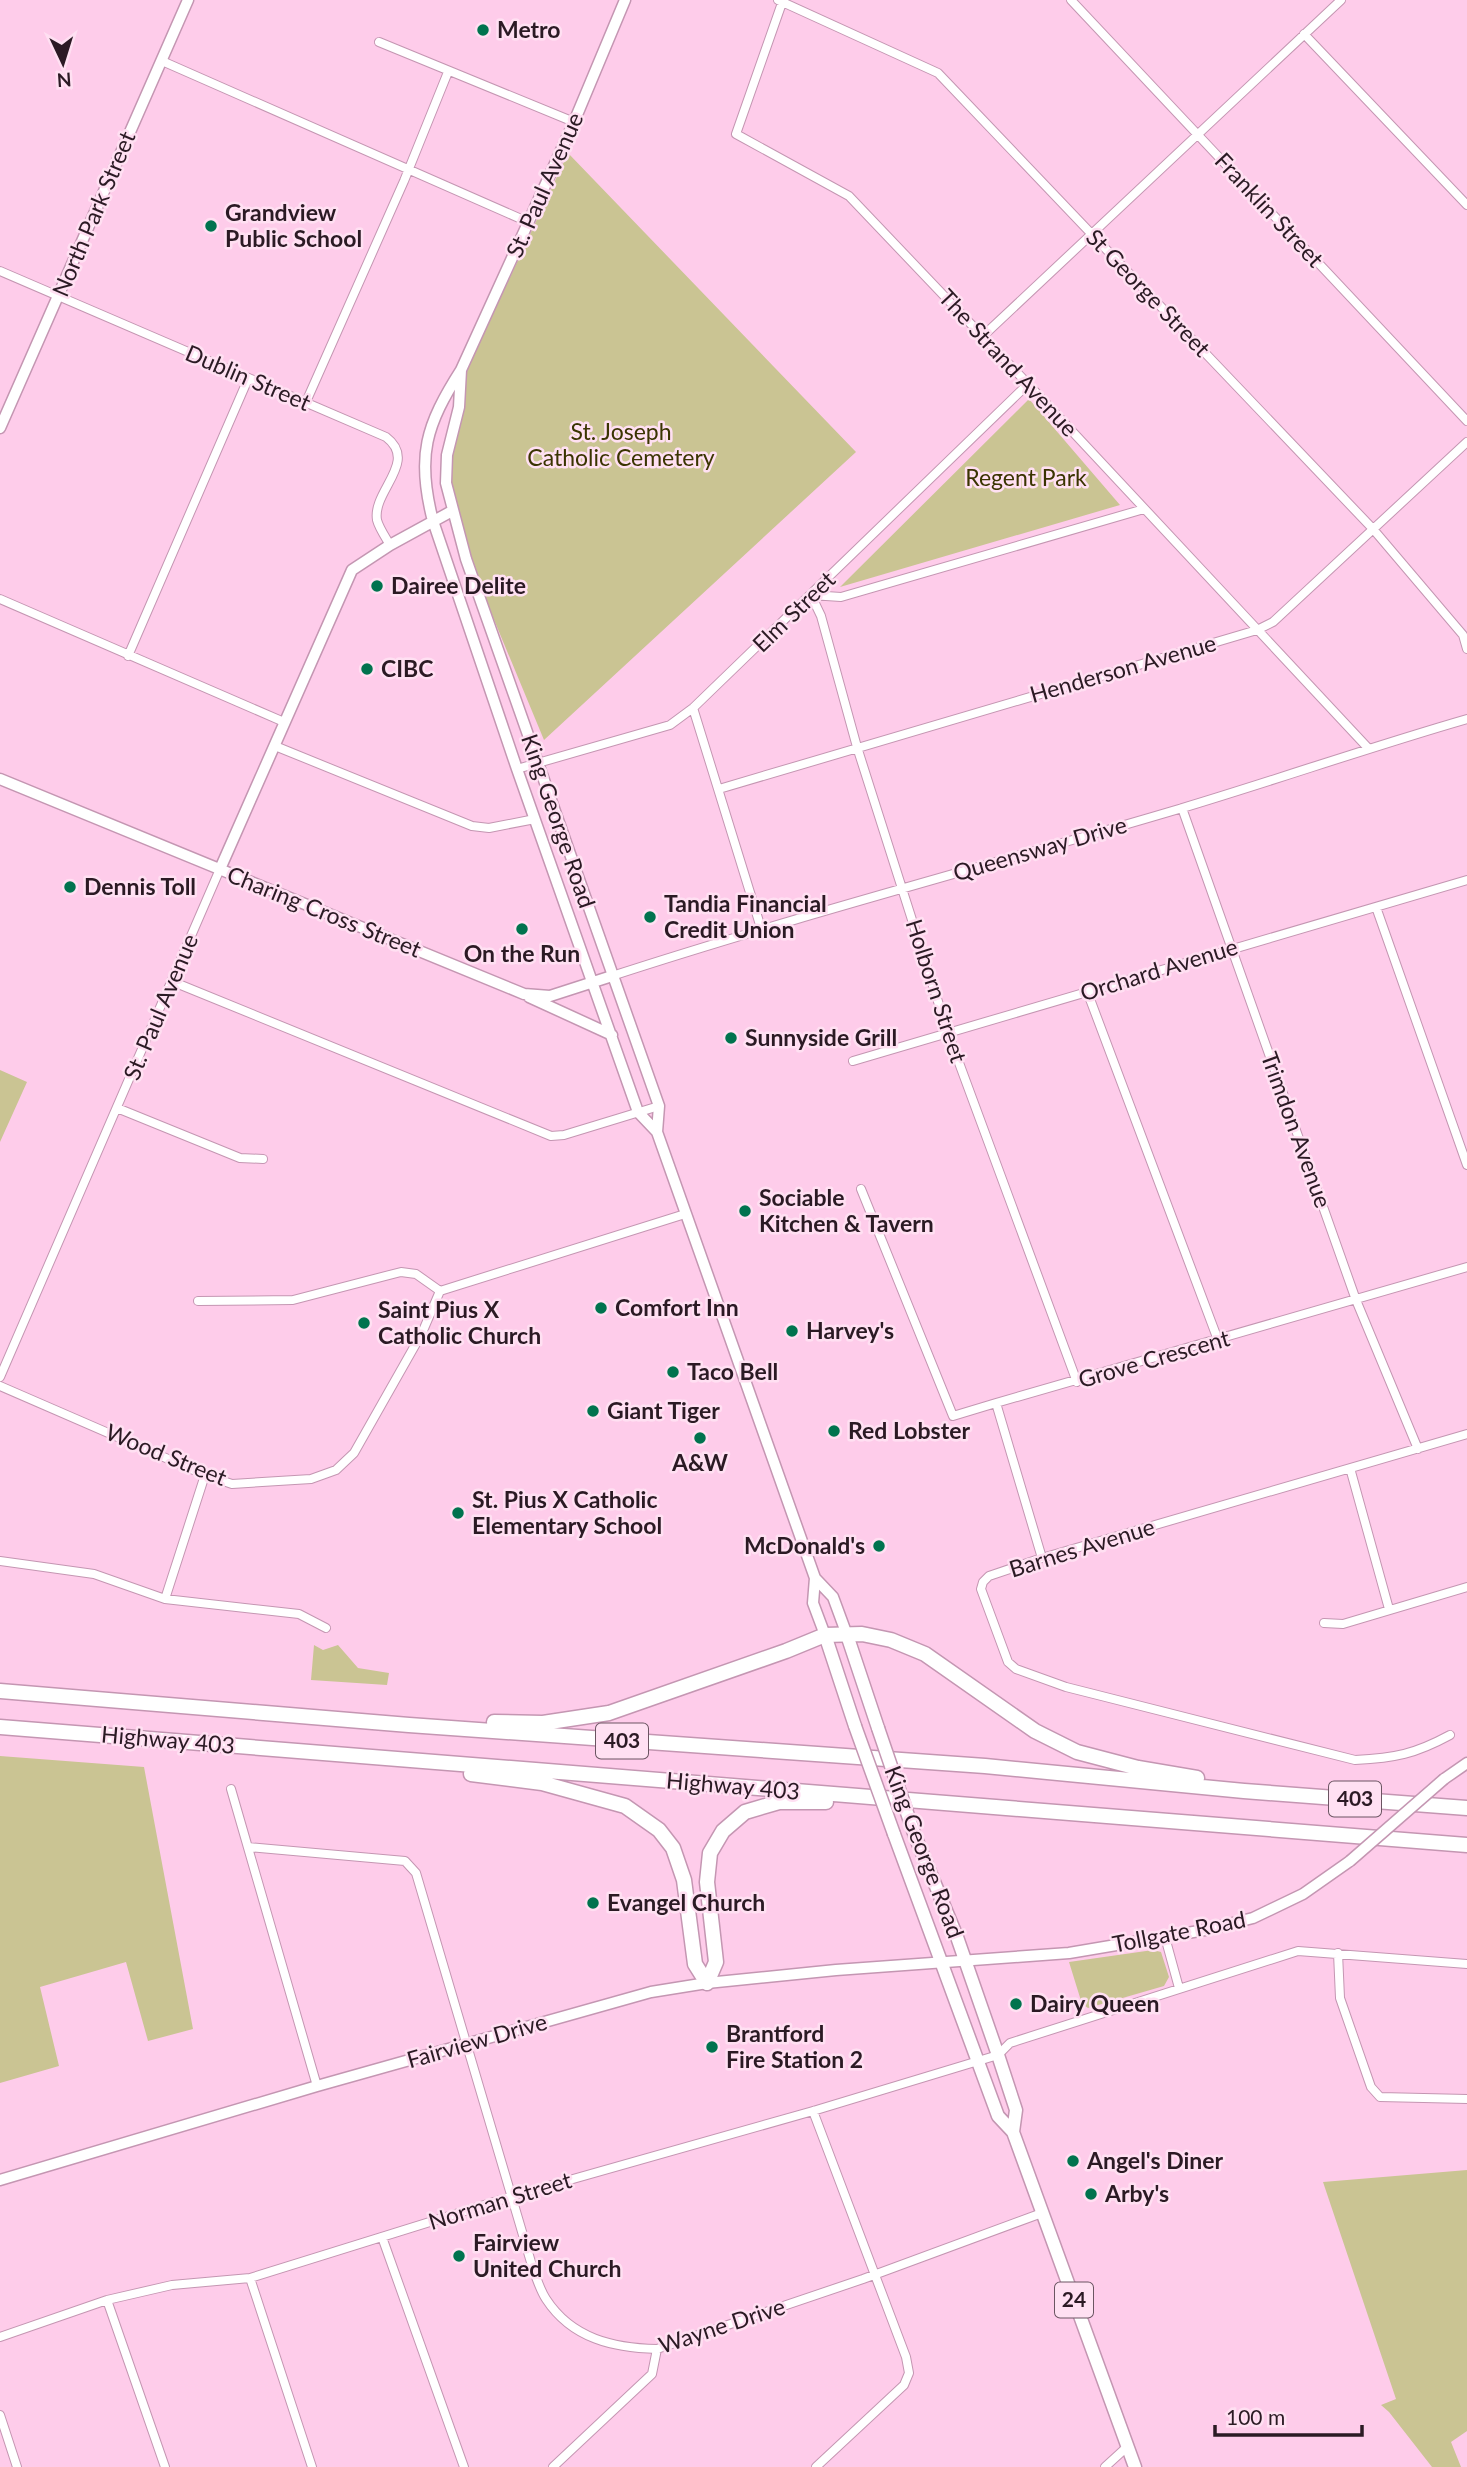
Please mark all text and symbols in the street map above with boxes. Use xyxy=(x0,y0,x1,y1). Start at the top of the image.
place label: Metro xyxy=(497,15,561,43)
marker: Metro xyxy=(475,22,491,38)
north arrow xyxy=(28,28,98,98)
text: N xyxy=(56,68,72,92)
street label: St. Paul Avenue xyxy=(500,108,589,262)
street label: North Park Street xyxy=(46,126,141,301)
street label: Franklin Street xyxy=(1210,146,1330,273)
place label: Grandview Public School xyxy=(225,198,362,252)
marker: Grandview Public School xyxy=(203,218,219,234)
street label: St George Street xyxy=(1081,223,1217,362)
street label: The Strand Avenue xyxy=(933,283,1084,442)
street label: Dublin Street xyxy=(182,338,316,416)
park label: St. Joseph Catholic Cemetery xyxy=(527,417,715,471)
park label: Regent Park xyxy=(965,463,1087,491)
street label: Elm Street xyxy=(746,565,841,657)
place label: Dairee Delite xyxy=(391,571,526,599)
marker: Dairee Delite xyxy=(369,578,385,594)
street label: Henderson Avenue xyxy=(1026,628,1219,708)
place label: CIBC xyxy=(381,654,433,682)
marker: CIBC xyxy=(359,661,375,677)
street label: King George Road xyxy=(516,730,602,911)
street label: Queensway Drive xyxy=(950,810,1130,886)
street label: Charing Cross Street xyxy=(223,859,426,963)
place label: Dennis Toll xyxy=(84,872,196,900)
marker: Dennis Toll xyxy=(62,879,78,895)
place label: Tandia Financial Credit Union xyxy=(664,889,827,943)
marker: Tandia Financial Credit Union xyxy=(642,909,658,925)
street label: Holborn Street xyxy=(901,915,974,1067)
marker: On the Run xyxy=(514,921,530,937)
street label: St. Paul Avenue xyxy=(117,929,203,1084)
street label: Orchard Avenue xyxy=(1076,932,1241,1006)
place label: On the Run xyxy=(464,939,580,967)
place label: Sunnyside Grill xyxy=(745,1023,897,1051)
marker: Sunnyside Grill xyxy=(723,1030,739,1046)
street label: Trimdon Avenue xyxy=(1256,1048,1338,1211)
place label: Sociable Kitchen & Tavern xyxy=(759,1183,934,1237)
marker: Sociable Kitchen & Tavern xyxy=(737,1203,753,1219)
place label: Comfort Inn xyxy=(615,1293,739,1321)
place label: Saint Pius X Catholic Church xyxy=(378,1295,541,1349)
marker: Comfort Inn xyxy=(593,1300,609,1316)
marker: Saint Pius X Catholic Church xyxy=(356,1315,372,1331)
place label: Harvey's xyxy=(806,1316,894,1344)
marker: Harvey's xyxy=(784,1323,800,1339)
street label: Grove Crescent xyxy=(1075,1323,1233,1393)
place label: Taco Bell xyxy=(687,1357,778,1385)
marker: Taco Bell xyxy=(665,1364,681,1380)
place label: Giant Tiger xyxy=(607,1396,720,1424)
marker: Giant Tiger xyxy=(585,1403,601,1419)
place label: Red Lobster xyxy=(848,1416,970,1444)
street label: Wood Street xyxy=(102,1417,232,1491)
marker: Red Lobster xyxy=(826,1423,842,1439)
marker: A&W xyxy=(692,1430,708,1446)
place label: A&W xyxy=(671,1448,728,1476)
place label: St. Pius X Catholic Elementary School xyxy=(472,1485,662,1539)
marker: St. Pius X Catholic Elementary School xyxy=(450,1505,466,1521)
street label: Barnes Avenue xyxy=(1006,1512,1158,1582)
place label: McDonald's xyxy=(744,1531,865,1559)
marker: McDonald's xyxy=(871,1538,887,1554)
street label: Highway 403 xyxy=(100,1719,236,1759)
road number: 403 xyxy=(596,1724,648,1758)
street label: King George Road xyxy=(879,1762,971,1942)
street label: Highway 403 xyxy=(665,1765,801,1805)
road number: 403 xyxy=(1329,1782,1381,1816)
place label: Evangel Church xyxy=(607,1888,765,1916)
marker: Evangel Church xyxy=(585,1895,601,1911)
street label: Tollgate Road xyxy=(1110,1904,1248,1958)
place label: Dairy Queen xyxy=(1030,1989,1159,2017)
marker: Dairy Queen xyxy=(1008,1996,1024,2012)
street label: Fairview Drive xyxy=(403,2007,550,2073)
place label: Brantford Fire Station 2 xyxy=(726,2019,863,2073)
marker: Brantford Fire Station 2 xyxy=(704,2039,720,2055)
place label: Angel's Diner xyxy=(1086,2146,1224,2174)
marker: Angel's Diner xyxy=(1065,2153,1081,2169)
street label: Norman Street xyxy=(425,2165,575,2235)
place label: Arby's xyxy=(1104,2179,1169,2207)
marker: Arby's xyxy=(1083,2186,1099,2202)
place label: Fairview United Church xyxy=(473,2228,621,2282)
marker: Fairview United Church xyxy=(451,2248,467,2264)
road number: 24 xyxy=(1055,2282,1093,2318)
street label: Wayne Drive xyxy=(655,2291,788,2359)
scale bar xyxy=(1215,2394,1362,2438)
text: 100 m xyxy=(1226,2404,1285,2429)

